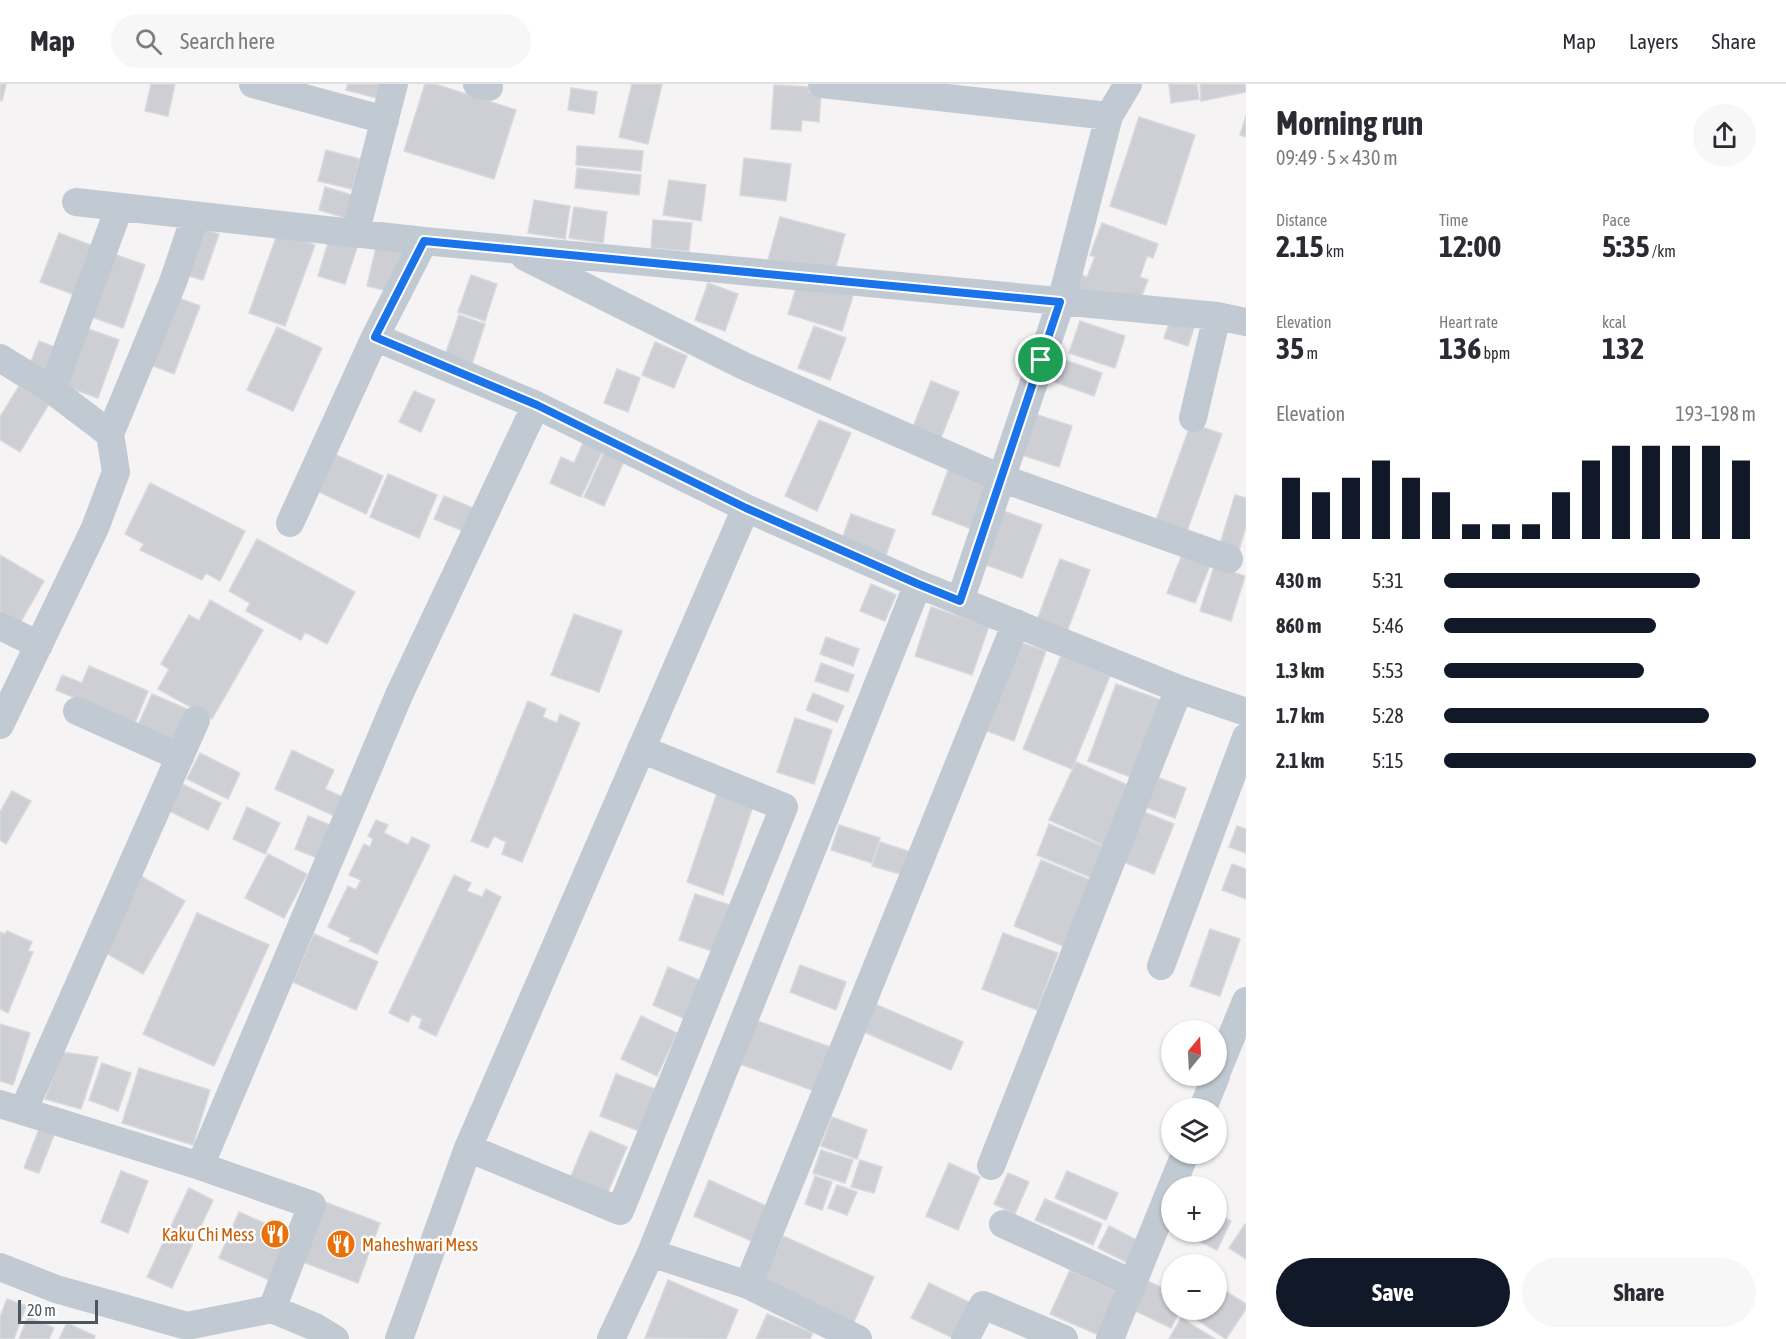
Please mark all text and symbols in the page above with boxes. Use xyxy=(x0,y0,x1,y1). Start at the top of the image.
search box xyxy=(111,14,531,68)
text: Map xyxy=(30,25,75,57)
icon: search xyxy=(132,25,165,58)
text: Search here xyxy=(180,28,275,54)
text: Map xyxy=(1562,29,1596,53)
text: Layers xyxy=(1629,29,1679,53)
text: Share xyxy=(1712,29,1756,53)
text: Morning run xyxy=(1276,104,1423,142)
button: share xyxy=(1693,104,1756,167)
text: 09:49 · 5 × 430 m xyxy=(1276,146,1398,169)
text: Distance xyxy=(1276,211,1327,229)
text: Time xyxy=(1439,211,1468,229)
text: Pace xyxy=(1602,211,1630,229)
text: 2.15 xyxy=(1276,229,1324,263)
text: 12:00 xyxy=(1439,229,1501,263)
text: 5:35 xyxy=(1602,229,1650,263)
text: km xyxy=(1324,242,1344,260)
text: /km xyxy=(1650,242,1676,260)
text: Elevation xyxy=(1276,313,1331,331)
text: Heart rate xyxy=(1439,313,1498,331)
text: kcal xyxy=(1602,313,1626,331)
text: 35 xyxy=(1276,331,1304,365)
text: 136 xyxy=(1439,331,1481,365)
text: 132 xyxy=(1602,331,1644,365)
pin xyxy=(1015,334,1066,385)
icon: arrive xyxy=(1024,343,1057,376)
text: m xyxy=(1304,344,1318,362)
text: bpm xyxy=(1481,344,1510,362)
text: Elevation xyxy=(1276,402,1345,425)
text: 193–198 m xyxy=(1675,402,1756,425)
text: 430 m xyxy=(1276,569,1321,592)
text: 5:31 xyxy=(1372,569,1404,592)
text: 860 m xyxy=(1276,614,1321,637)
text: 5:46 xyxy=(1372,614,1404,637)
text: 1.3 km xyxy=(1276,659,1324,682)
text: 5:53 xyxy=(1372,659,1404,682)
text: 1.7 km xyxy=(1276,704,1324,727)
text: 5:28 xyxy=(1372,704,1404,727)
text: 2.1 km xyxy=(1276,749,1324,772)
text: 5:15 xyxy=(1372,749,1404,772)
north arrow xyxy=(1161,1020,1227,1086)
map controls xyxy=(1161,1020,1227,1320)
button: layers xyxy=(1161,1098,1227,1164)
button: + xyxy=(1161,1176,1227,1242)
restaurant icon: Kaku Chi Mess xyxy=(259,1218,291,1250)
place label: Kaku Chi Mess xyxy=(162,1224,254,1245)
restaurant icon: Maheshwari Mess xyxy=(325,1228,357,1260)
place label: Maheshwari Mess xyxy=(362,1234,478,1255)
button: − xyxy=(1161,1254,1227,1320)
button: Save xyxy=(1276,1258,1510,1327)
button: Share xyxy=(1522,1258,1756,1327)
scale bar xyxy=(18,1297,98,1324)
text: 20 m xyxy=(27,1301,56,1319)

